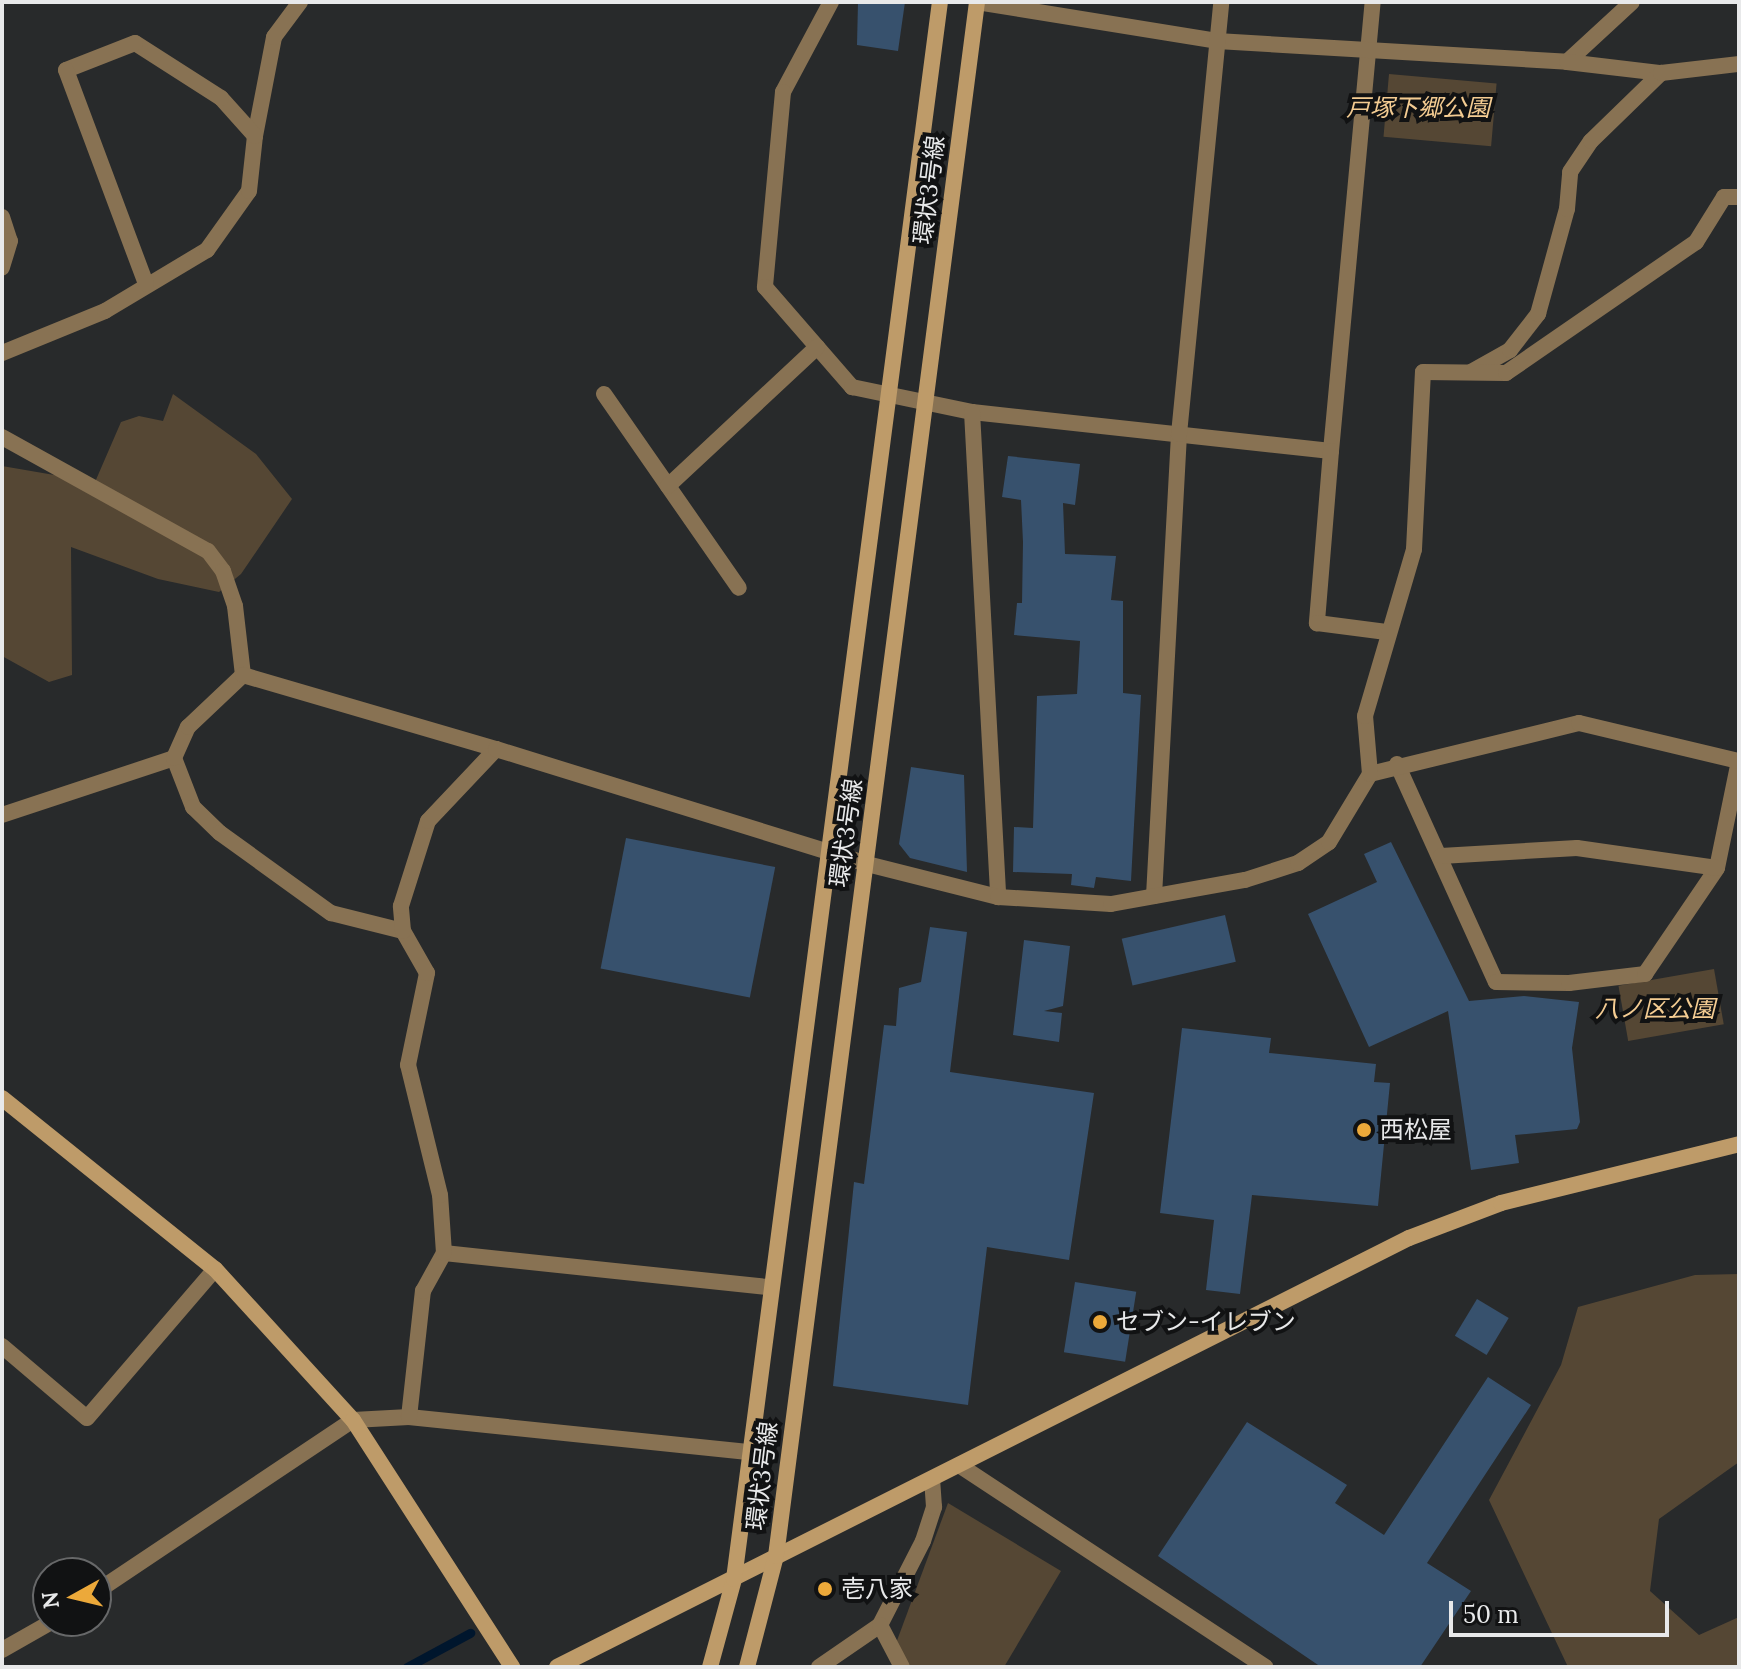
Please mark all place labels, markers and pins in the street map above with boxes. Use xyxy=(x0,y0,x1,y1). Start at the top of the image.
place label: 西松屋 xyxy=(1380,1116,1452,1144)
marker: 西松屋 xyxy=(1355,1121,1373,1139)
place label: セブン-イレブン xyxy=(1116,1308,1296,1336)
marker: セブン-イレブン xyxy=(1091,1313,1109,1331)
place label: 壱八家 xyxy=(841,1575,913,1603)
marker: 壱八家 xyxy=(816,1580,834,1598)

